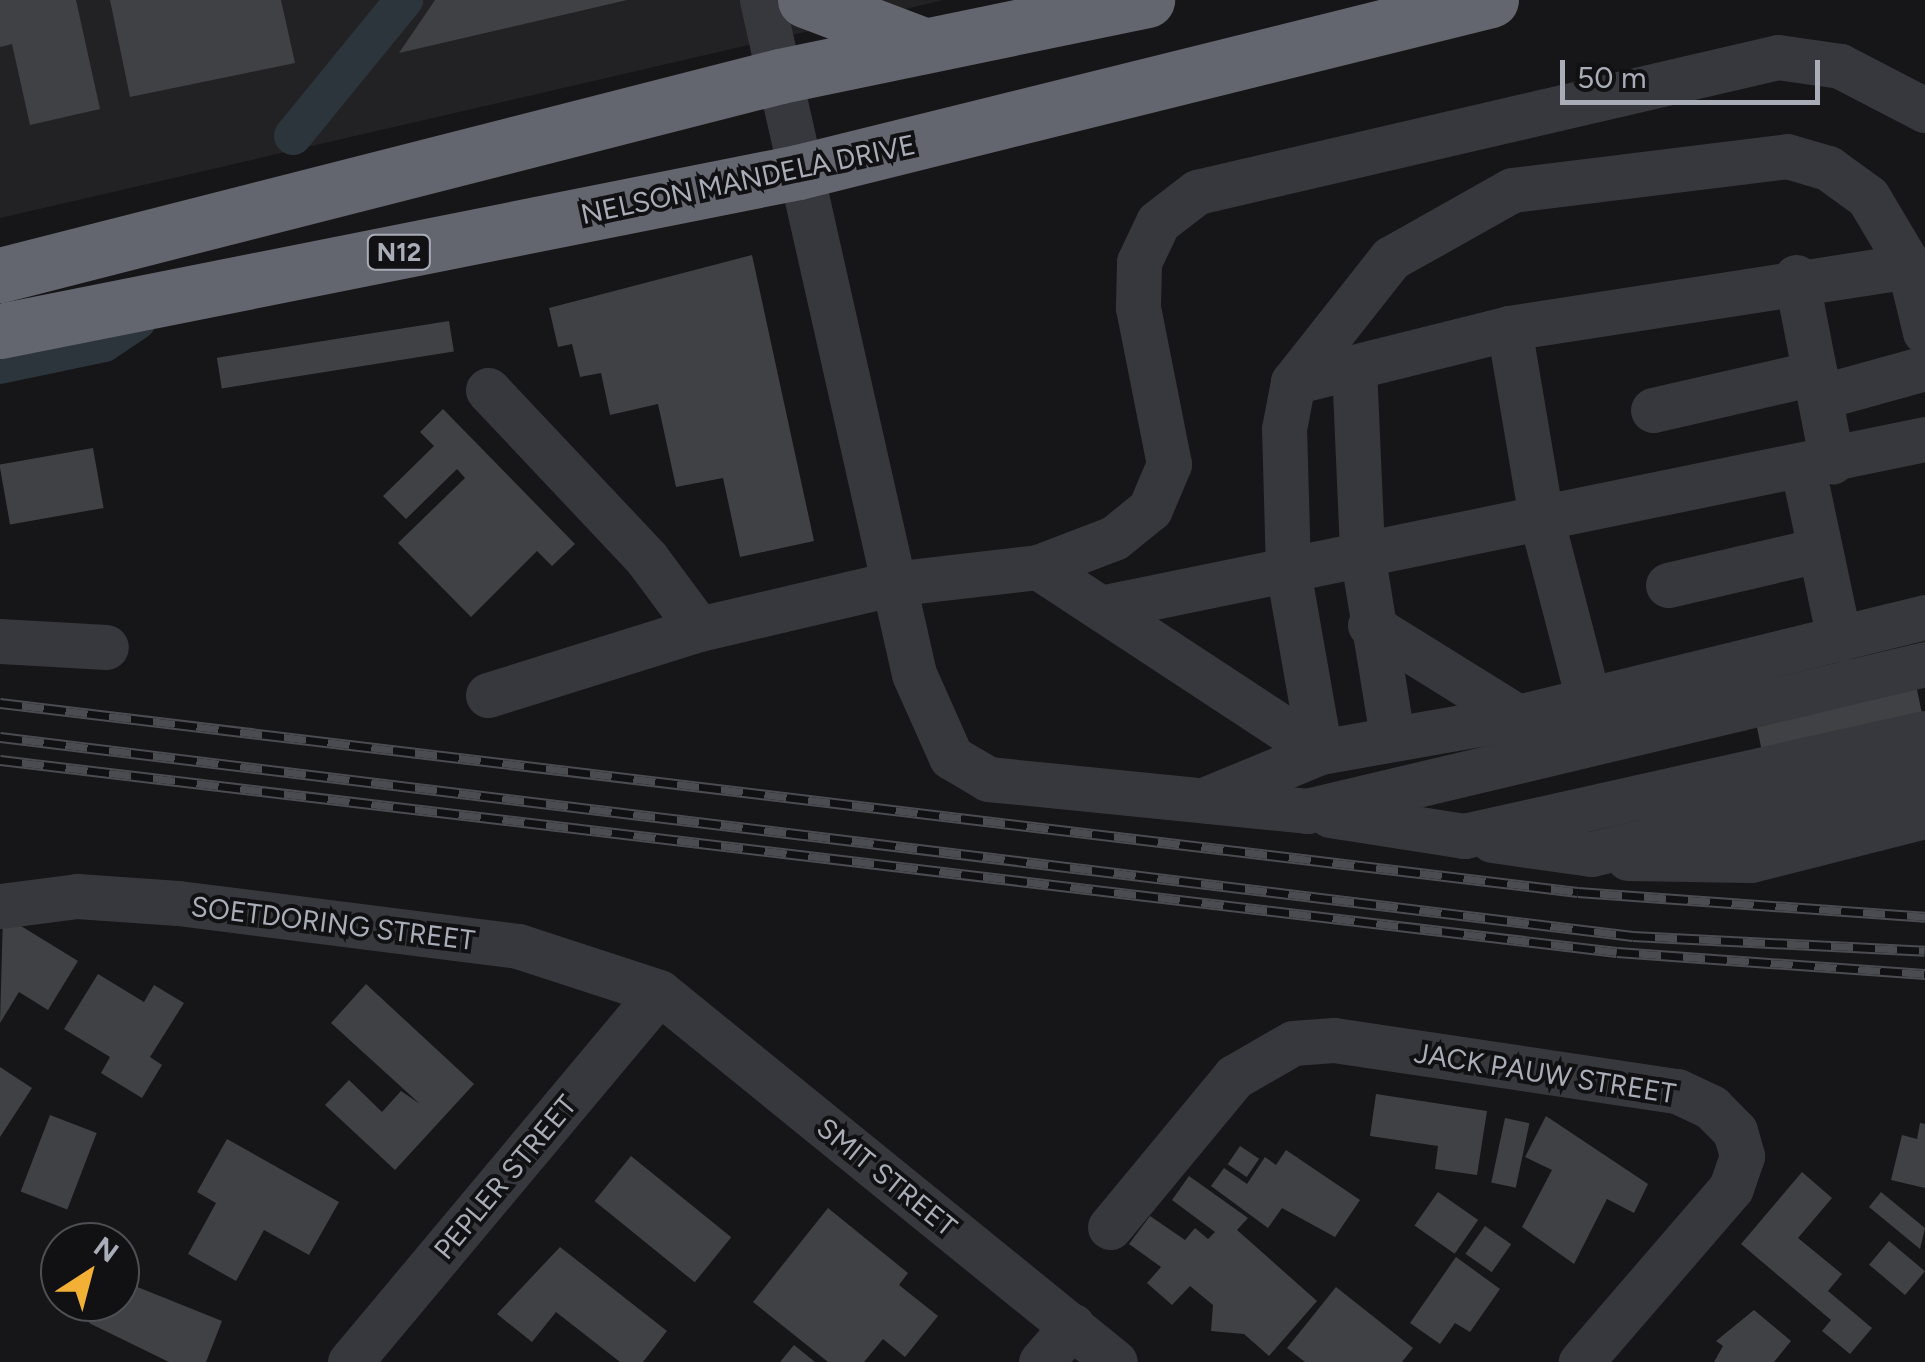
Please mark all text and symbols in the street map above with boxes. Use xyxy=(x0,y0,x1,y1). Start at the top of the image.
scale bar xyxy=(1565,40,1825,102)
text: 50 m xyxy=(1577,59,1646,96)
street label: NELSON MANDELA DRIVE xyxy=(578,127,918,231)
road number: N12 xyxy=(366,232,432,272)
street label: SOETDORING STREET xyxy=(189,889,477,957)
street label: JACK PAUW STREET xyxy=(1412,1036,1678,1110)
street label: PEPLER STREET xyxy=(427,1088,583,1266)
street label: SMIT STREET xyxy=(811,1111,963,1243)
north arrow xyxy=(40,1222,140,1322)
text: N xyxy=(88,1229,125,1269)

